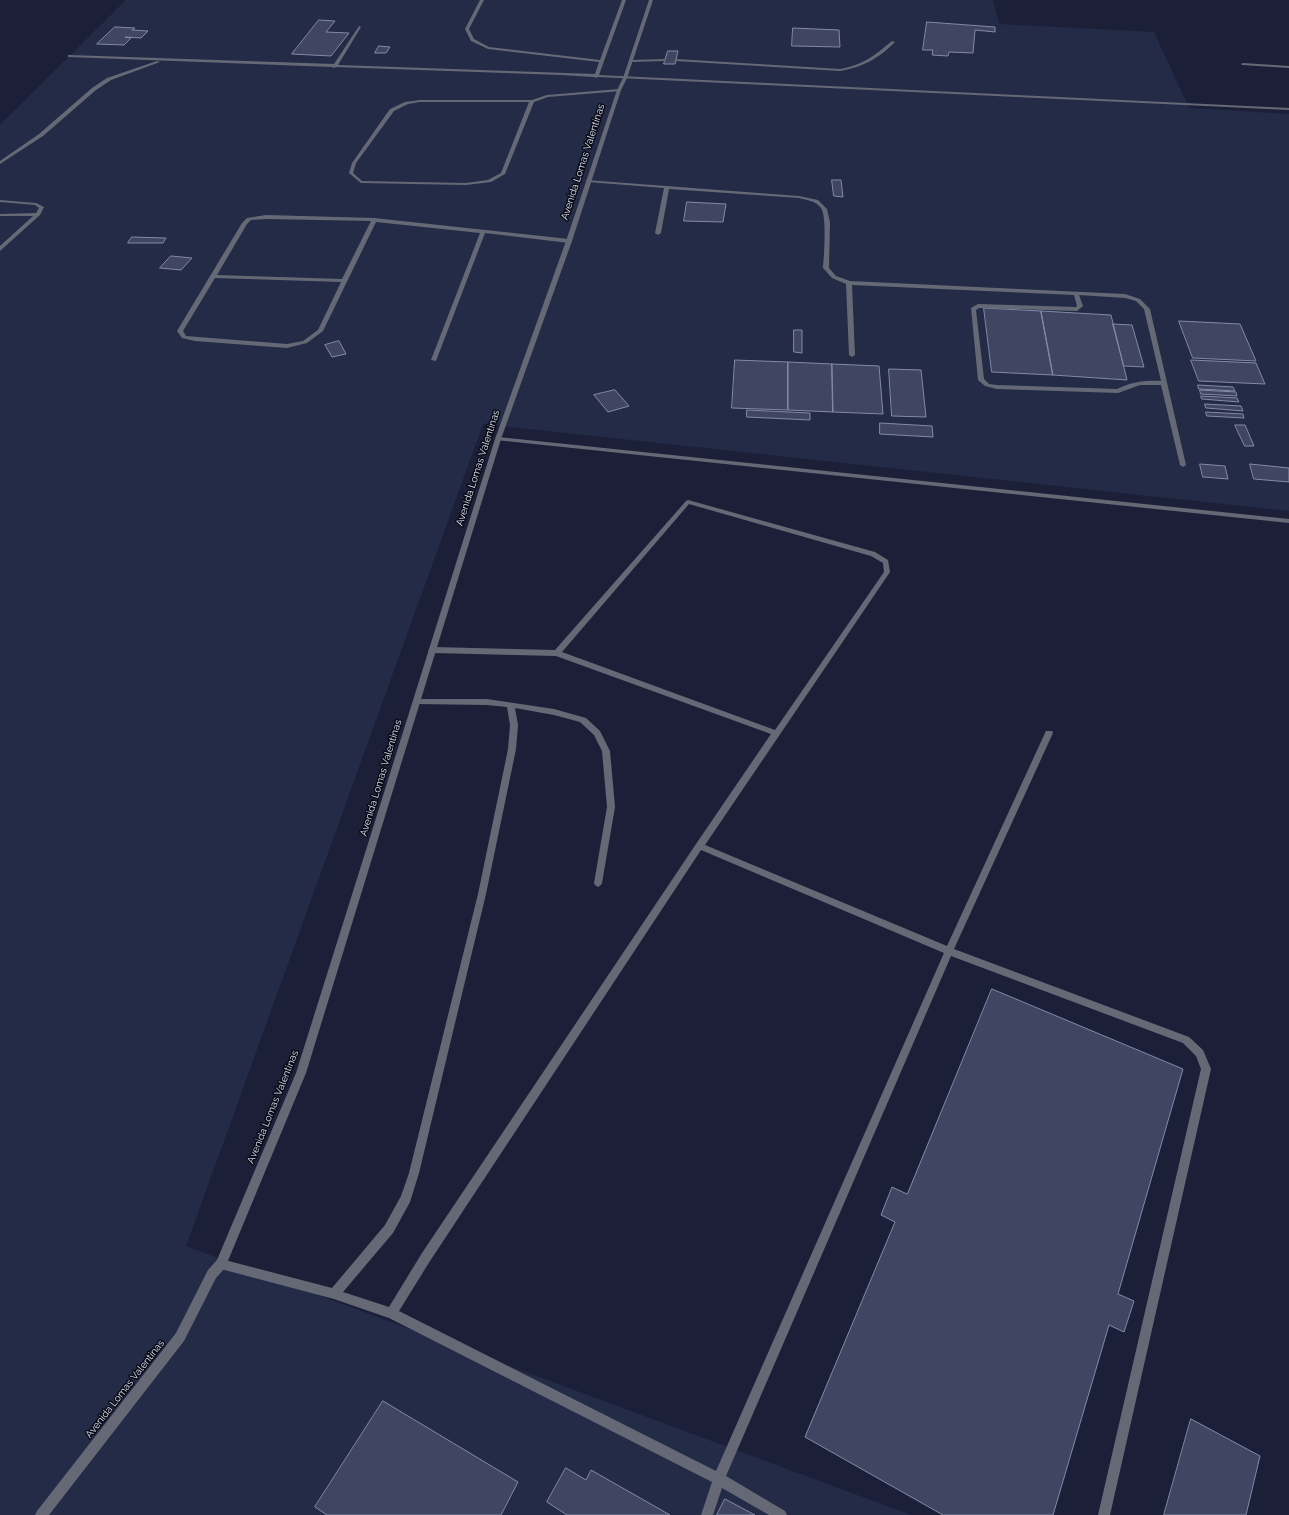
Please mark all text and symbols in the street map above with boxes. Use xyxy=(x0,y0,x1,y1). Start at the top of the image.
street label: Avenida Lomas Valentinas xyxy=(559,103,607,221)
street label: Avenida Lomas Valentinas xyxy=(454,409,502,527)
street label: Avenida Lomas Valentinas xyxy=(358,718,404,838)
street label: Avenida Lomas Valentinas xyxy=(245,1049,301,1165)
street label: Avenida Lomas Valentinas xyxy=(83,1338,167,1440)

